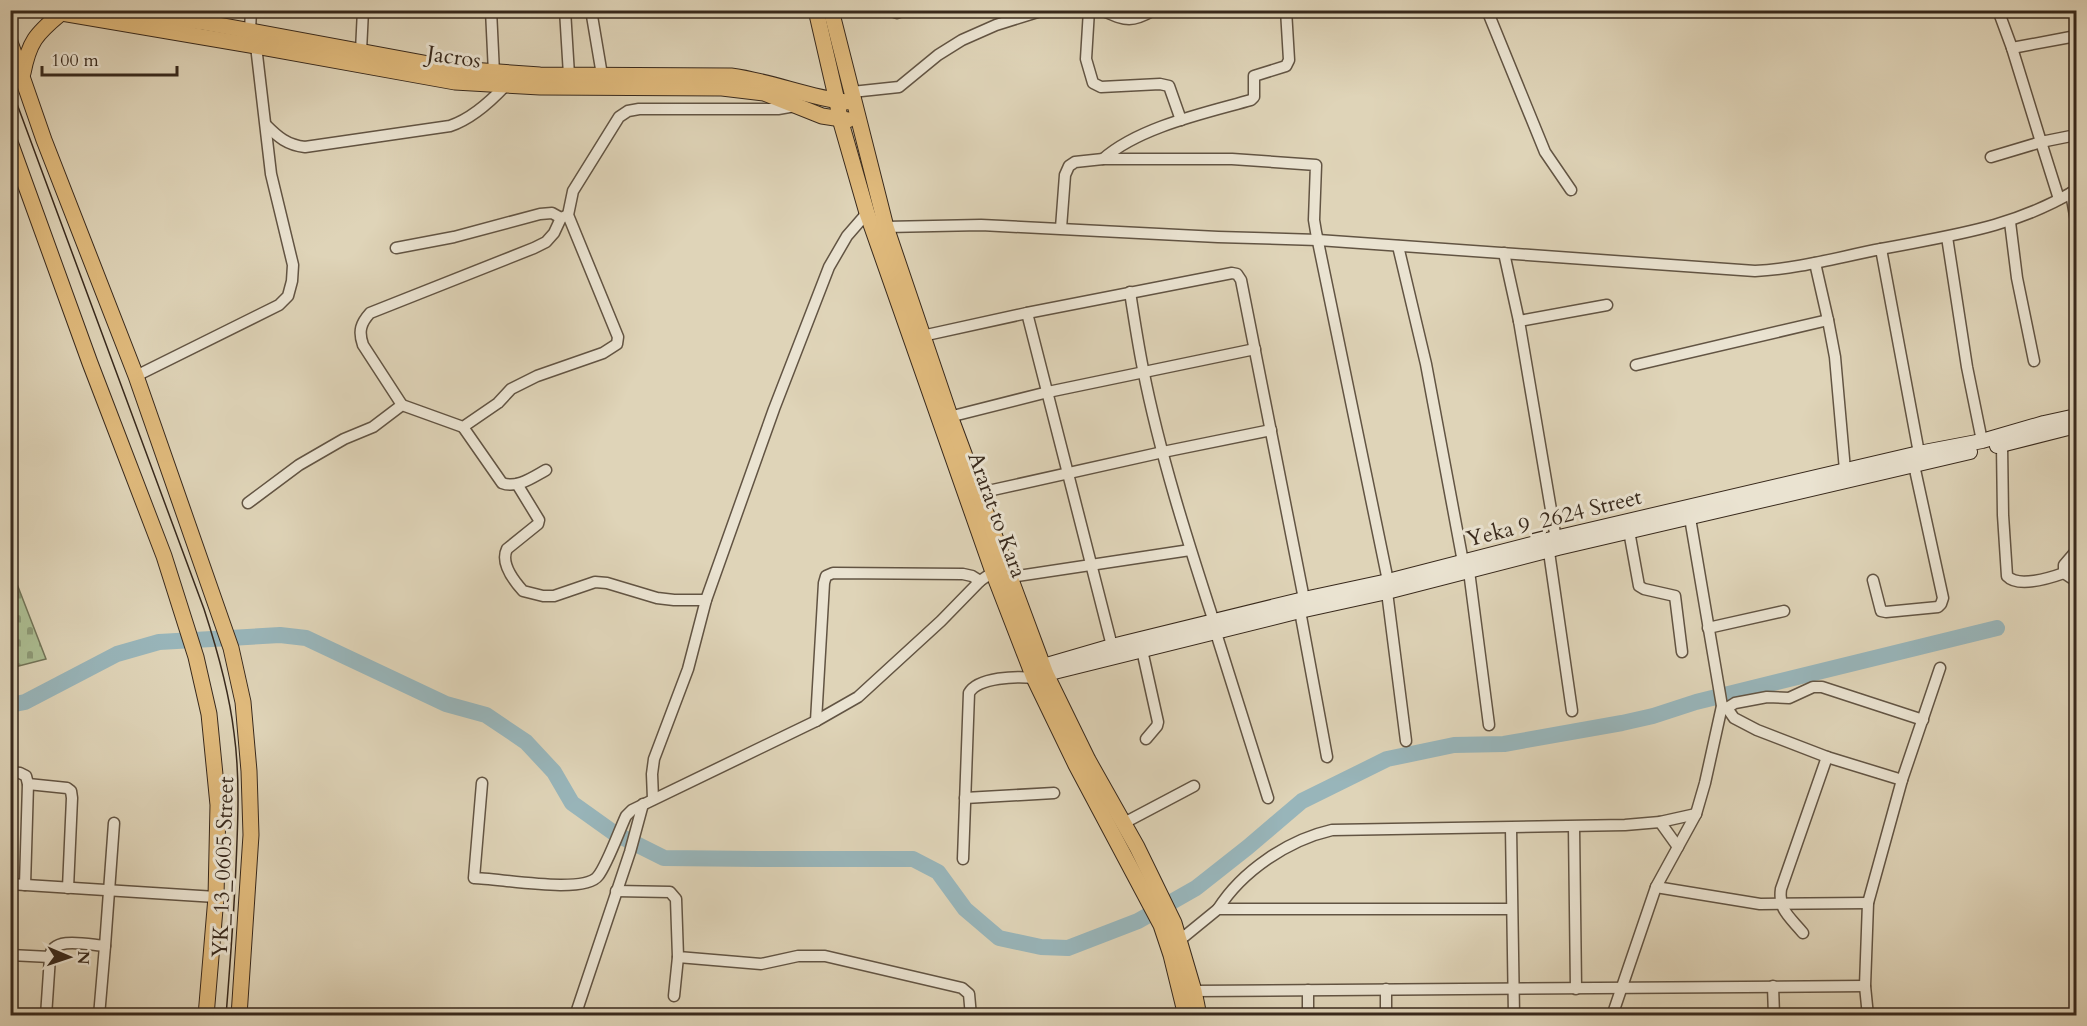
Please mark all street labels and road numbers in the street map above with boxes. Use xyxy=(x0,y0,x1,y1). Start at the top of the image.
street label: Jacros xyxy=(422,38,483,76)
street label: Ararat to Kara xyxy=(960,448,1034,582)
street label: Yeka 9_2624 Street xyxy=(1463,482,1645,554)
street label: YK_13_0605 Street xyxy=(205,776,241,958)

